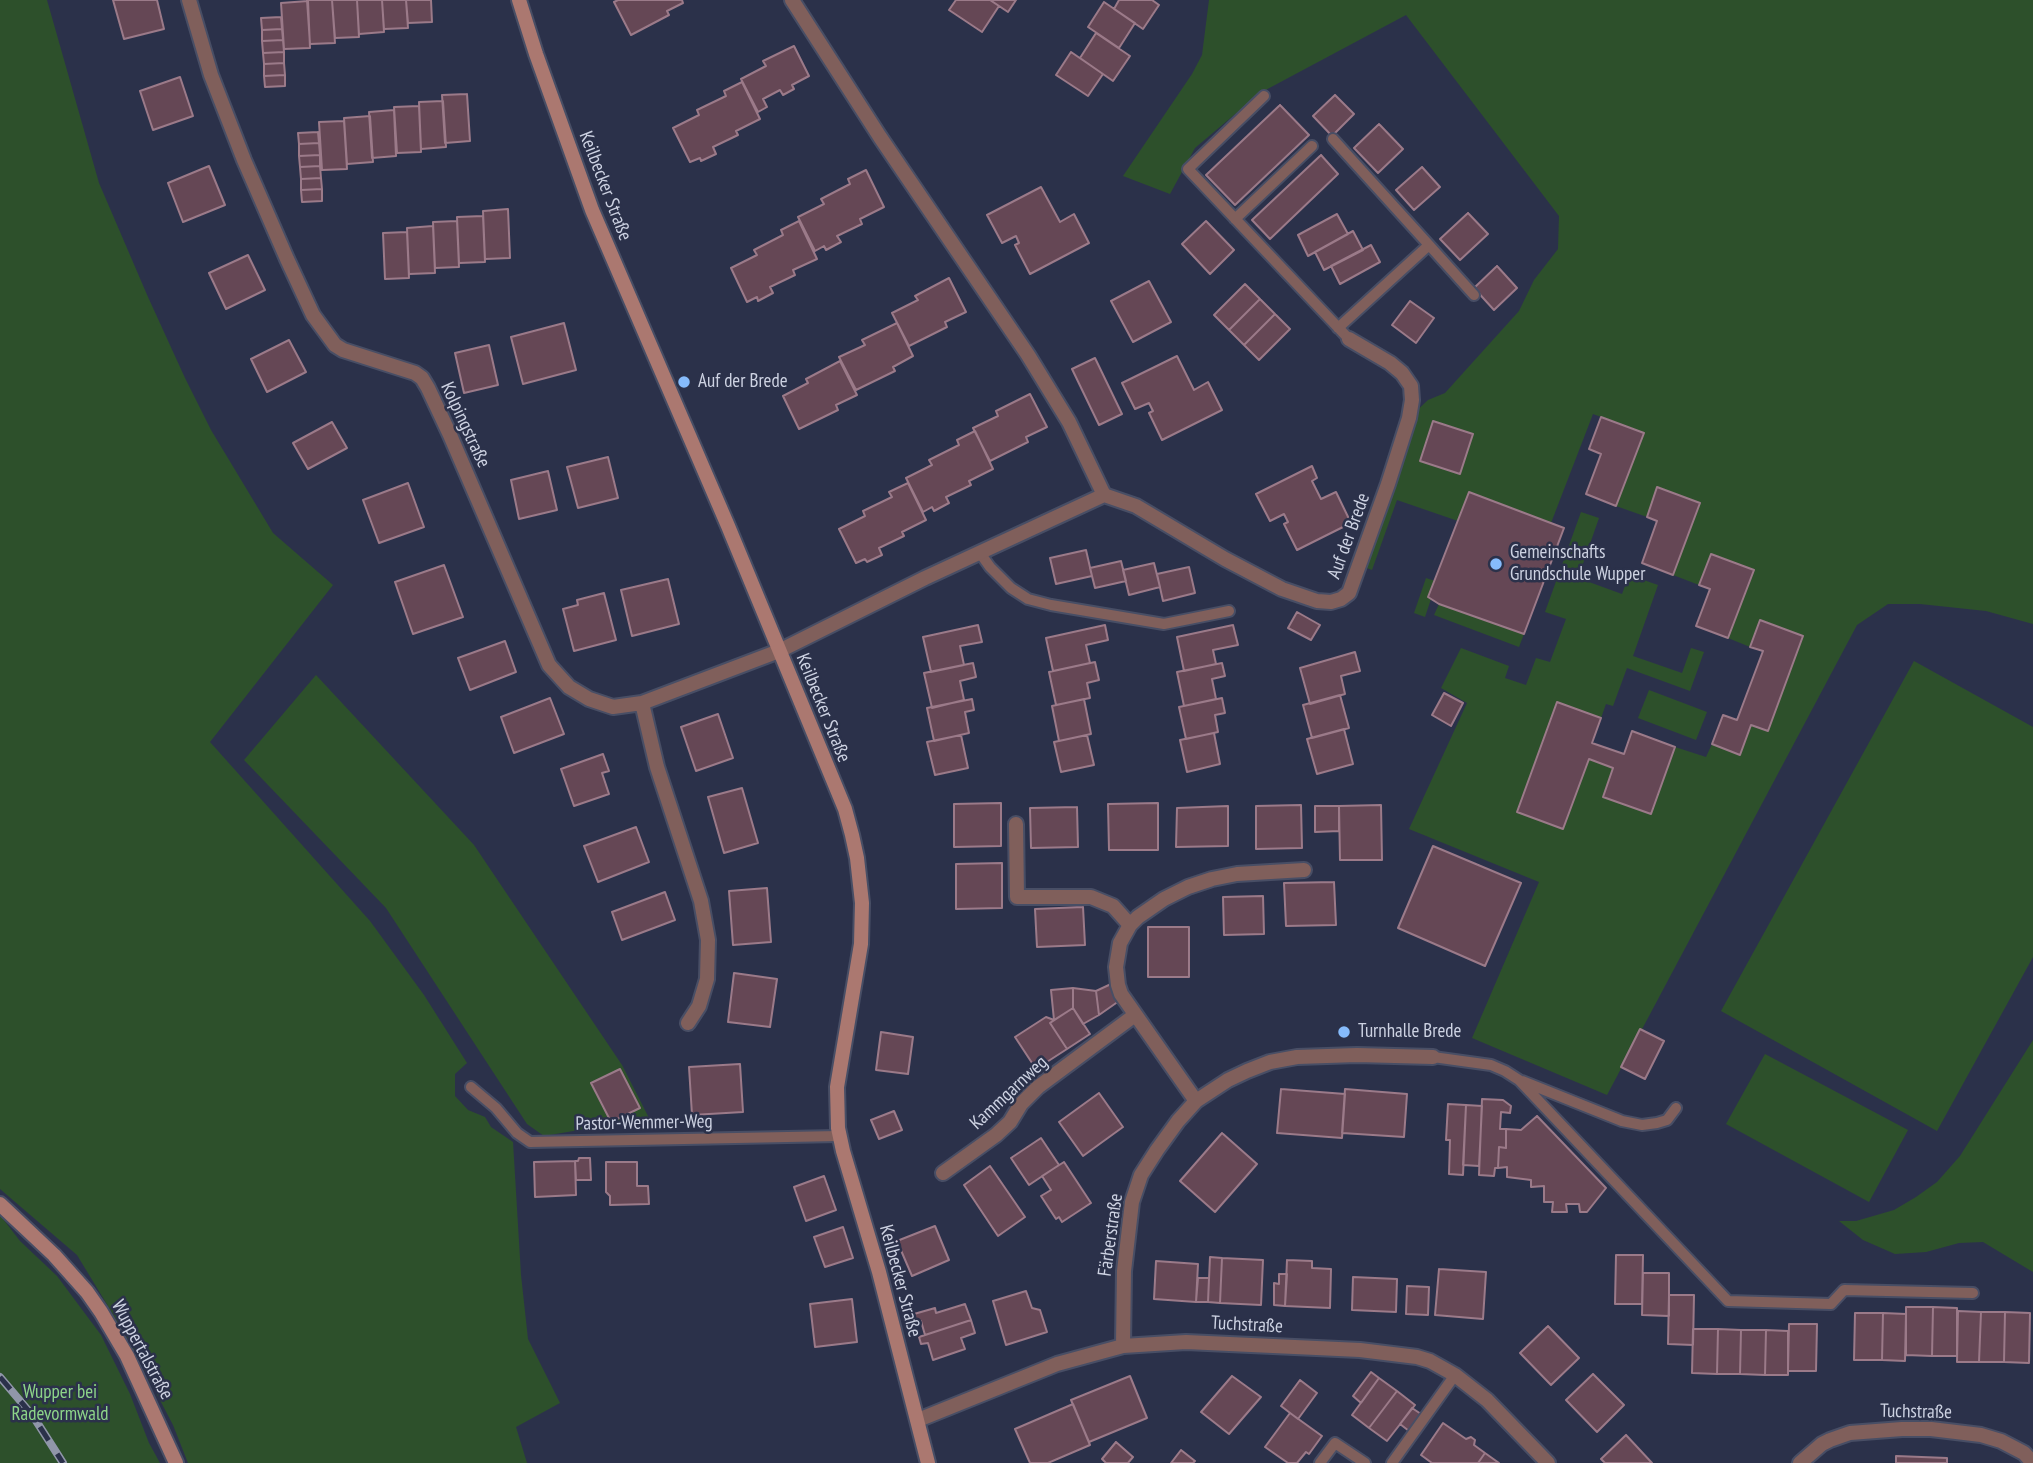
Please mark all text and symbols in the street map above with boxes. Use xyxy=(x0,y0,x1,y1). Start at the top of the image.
street label: Keilbecker Straße xyxy=(574,128,636,244)
place label: Auf der Brede xyxy=(698,371,788,393)
marker: Auf der Brede xyxy=(676,374,692,390)
street label: Kolpingstraße xyxy=(435,379,495,471)
street label: Auf der Brede xyxy=(1323,490,1375,582)
place label: Gemeinschafts Grundschule Wupper xyxy=(1510,542,1645,586)
marker: Gemeinschafts Grundschule Wupper xyxy=(1488,556,1504,572)
street label: Keilbecker Straße xyxy=(791,650,855,766)
place label: Turnhalle Brede xyxy=(1358,1021,1461,1043)
marker: Turnhalle Brede xyxy=(1336,1024,1352,1040)
street label: Kammgarnweg xyxy=(966,1051,1052,1135)
street label: Pastor-Wemmer-Weg xyxy=(575,1110,713,1136)
street label: Färberstraße xyxy=(1094,1192,1128,1278)
street label: Keilbecker Straße xyxy=(874,1222,926,1340)
street label: Wuppertalstraße xyxy=(106,1296,178,1404)
street label: Tuchstraße xyxy=(1211,1312,1283,1338)
park label: Wupper bei Radevormwald xyxy=(11,1382,109,1426)
street label: Tuchstraße xyxy=(1880,1400,1952,1424)

